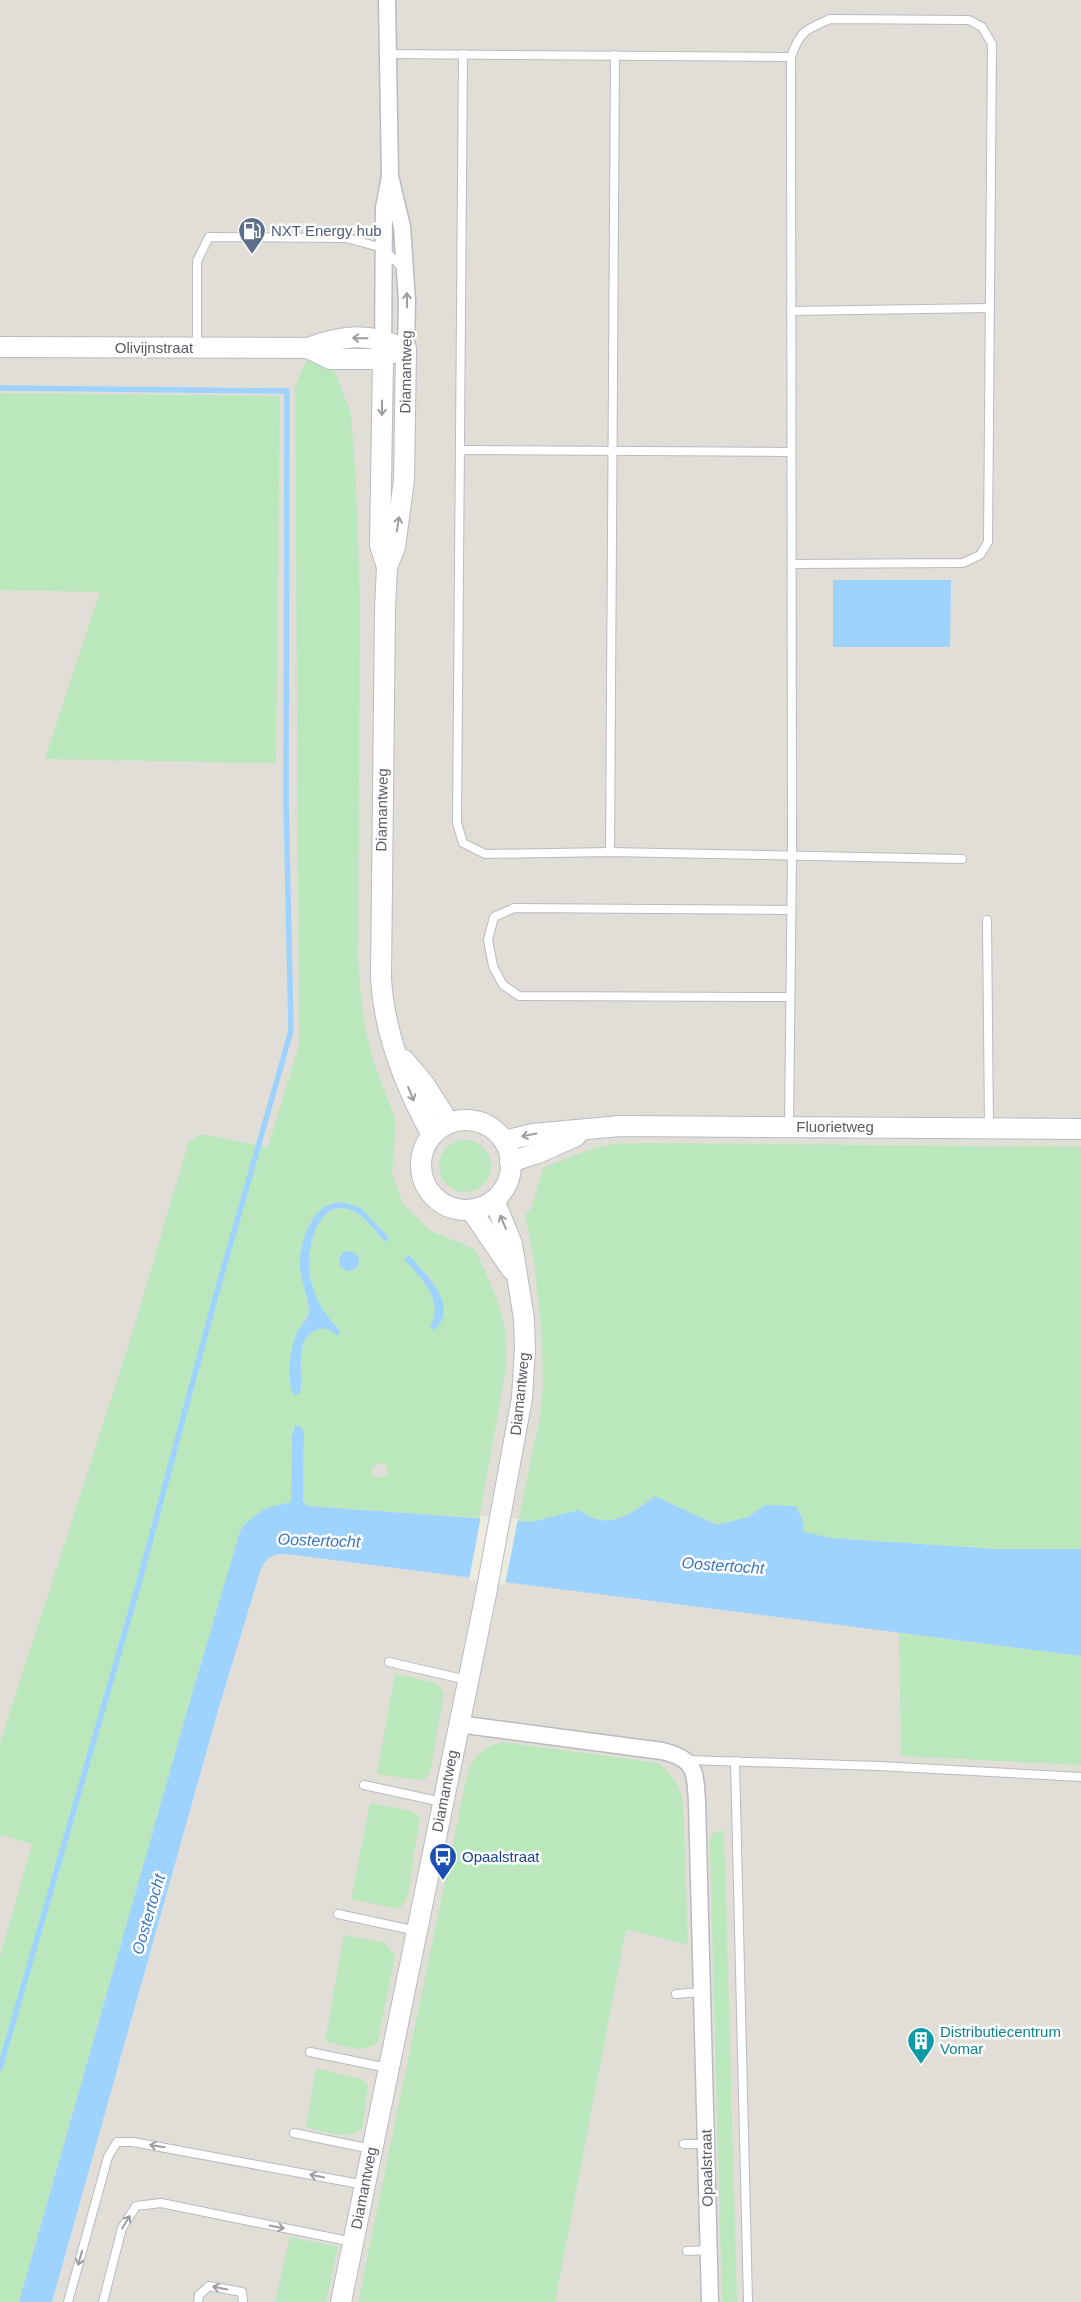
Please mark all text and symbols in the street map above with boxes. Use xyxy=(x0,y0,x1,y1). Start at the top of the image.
fuel station icon: NXT Energy hub xyxy=(237,216,267,255)
place label: NXT Energy hub xyxy=(271,222,382,239)
one-way arrow xyxy=(402,293,411,309)
street label: Diamantweg xyxy=(396,330,415,414)
one-way arrow xyxy=(352,333,368,343)
street label: Olivijnstraat xyxy=(115,339,194,356)
one-way arrow xyxy=(377,400,387,416)
one-way arrow xyxy=(394,517,404,533)
street label: Diamantweg xyxy=(372,768,391,852)
one-way arrow xyxy=(407,1086,416,1101)
street label: Fluorietweg xyxy=(796,1118,874,1135)
one-way arrow xyxy=(521,1131,537,1140)
one-way arrow xyxy=(498,1215,508,1230)
street label: Diamantweg xyxy=(507,1352,532,1436)
water label: Oostertocht xyxy=(277,1531,361,1550)
water label: Oostertocht xyxy=(681,1554,765,1577)
street label: Diamantweg xyxy=(428,1748,461,1833)
bus stop icon: Opaalstraat xyxy=(428,1842,458,1881)
place label: Opaalstraat xyxy=(462,1848,540,1865)
water label: Oostertocht xyxy=(129,1872,168,1956)
place label: Distributiecentrum Vomar xyxy=(940,2023,1061,2057)
building icon: Distributiecentrum Vomar xyxy=(906,2026,936,2065)
street label: Opaalstraat xyxy=(697,2128,716,2207)
one-way arrow xyxy=(149,2141,165,2150)
street label: Diamantweg xyxy=(347,2145,380,2230)
one-way arrow xyxy=(309,2170,325,2180)
one-way arrow xyxy=(121,2215,132,2229)
one-way arrow xyxy=(269,2222,285,2232)
one-way arrow xyxy=(75,2250,84,2266)
one-way arrow xyxy=(213,2282,229,2292)

